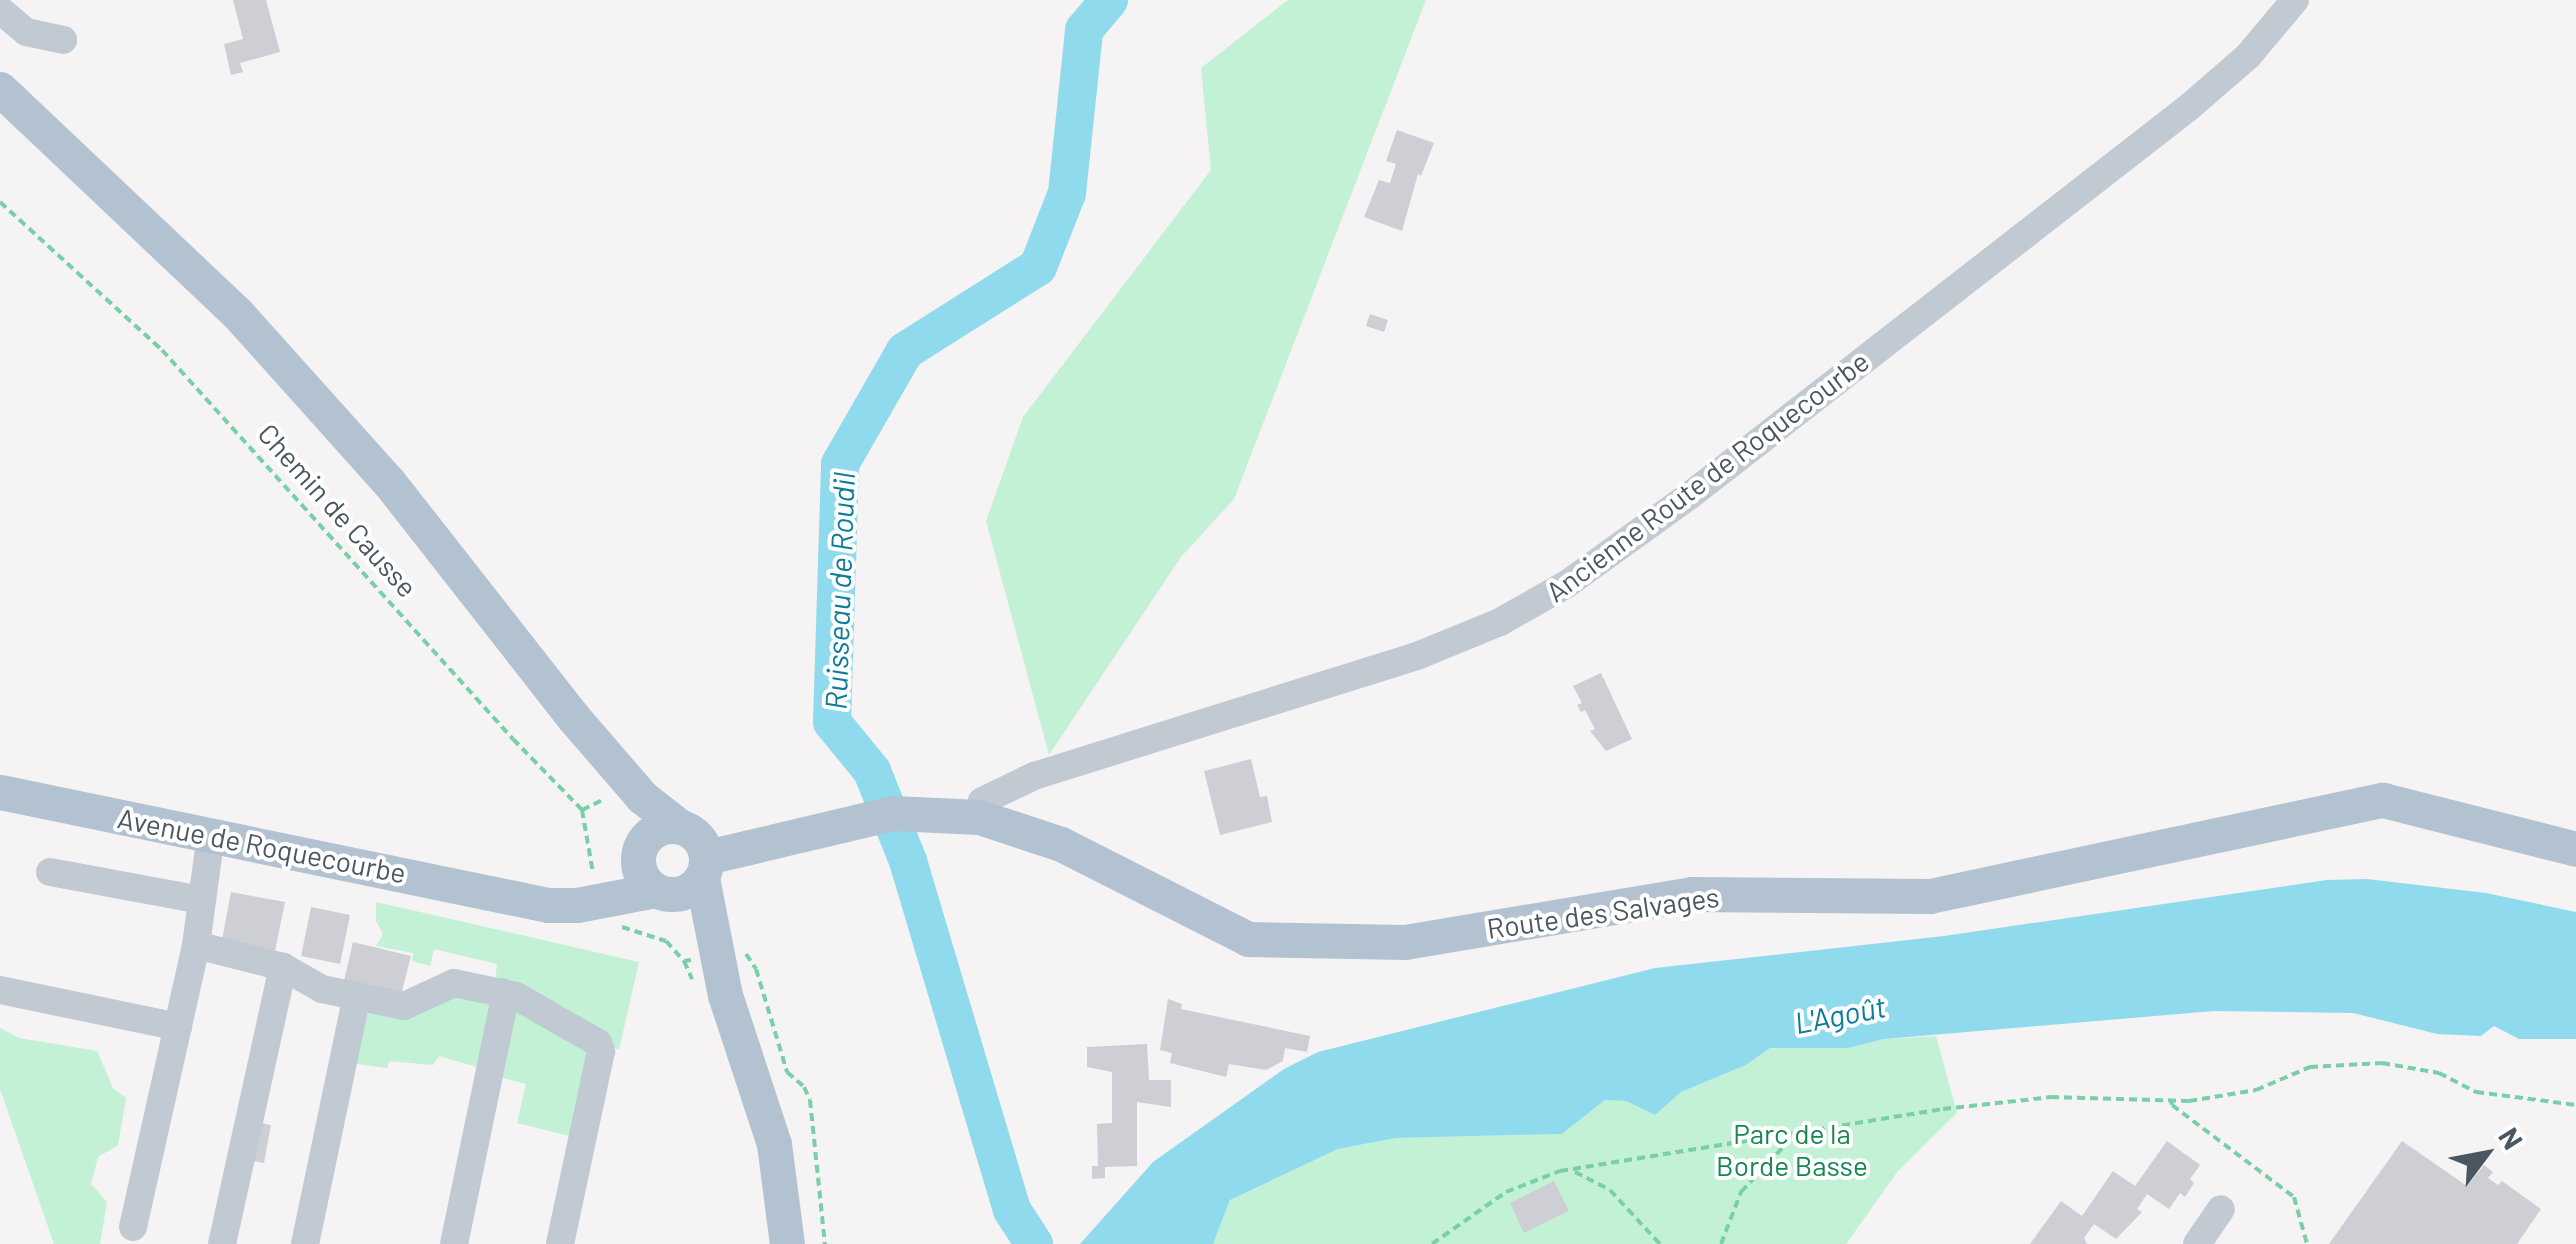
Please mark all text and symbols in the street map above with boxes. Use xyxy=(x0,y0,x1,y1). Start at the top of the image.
street label: Ancienne Route de Roquecourbe xyxy=(1539,344,1875,608)
street label: Chemin de Causse xyxy=(252,417,424,603)
water label: Ruisseau de Roudil xyxy=(817,472,861,710)
street label: Avenue de Roquecourbe xyxy=(115,801,409,889)
street label: Route des Salvages xyxy=(1485,879,1721,945)
water label: L'Agoût xyxy=(1791,988,1889,1040)
north arrow xyxy=(2436,1104,2536,1204)
park label: Parc de la Borde Basse xyxy=(1716,1116,1868,1182)
text: N xyxy=(2492,1121,2531,1155)

